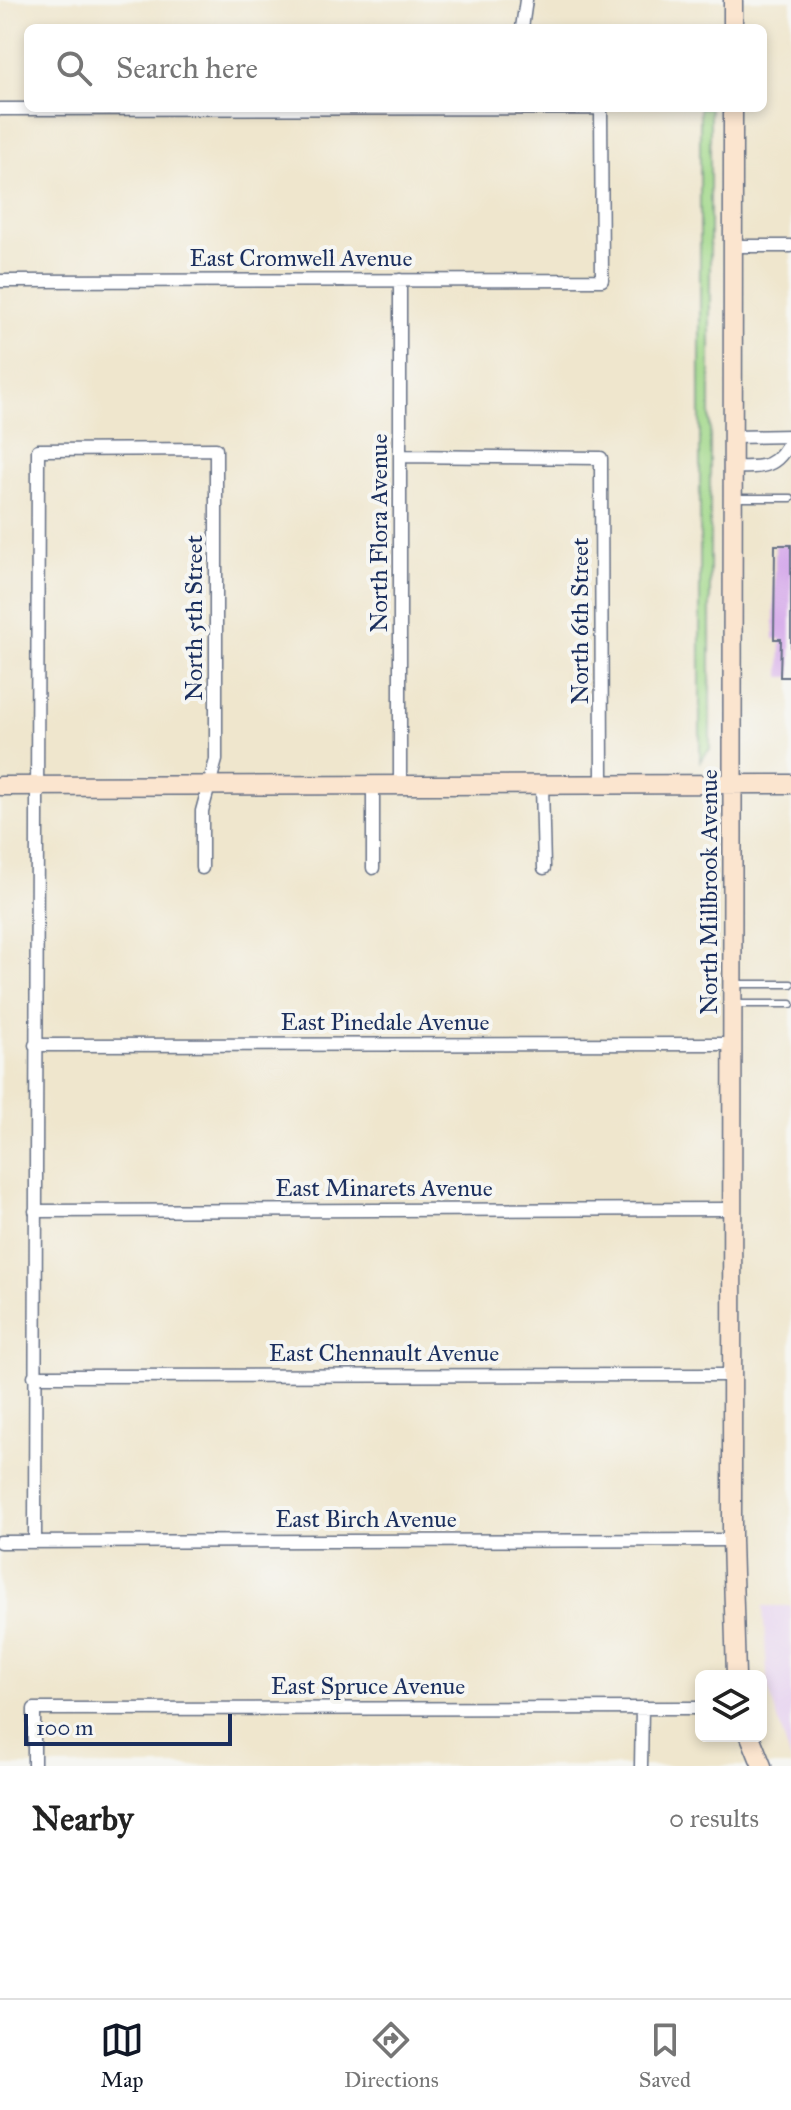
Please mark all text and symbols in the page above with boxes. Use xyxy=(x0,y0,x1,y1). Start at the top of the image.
search box xyxy=(24,24,767,112)
icon: search xyxy=(52,46,96,90)
text: Search here xyxy=(116,50,258,86)
street label: East Cromwell Avenue xyxy=(190,243,412,273)
street label: North Flora Avenue xyxy=(364,434,394,632)
street label: North 5th Street xyxy=(179,535,209,701)
street label: North 6th Street xyxy=(565,537,595,705)
street label: North Millbrook Avenue xyxy=(694,769,724,1015)
street label: East Pinedale Avenue xyxy=(281,1007,489,1037)
street label: East Minarets Avenue xyxy=(275,1173,493,1203)
street label: East Chennault Avenue xyxy=(269,1338,499,1368)
street label: East Birch Avenue xyxy=(275,1504,457,1534)
map controls xyxy=(695,1670,767,1742)
button: layers xyxy=(695,1670,767,1742)
street label: East Spruce Avenue xyxy=(271,1671,465,1701)
scale bar xyxy=(24,1710,232,1746)
text: 100 m xyxy=(36,1714,93,1741)
text: Nearby xyxy=(32,1798,134,1839)
text: 0 results xyxy=(669,1802,759,1834)
tab: Map xyxy=(100,2018,144,2093)
tab: Directions xyxy=(344,2018,439,2093)
tab: Saved xyxy=(639,2018,691,2093)

